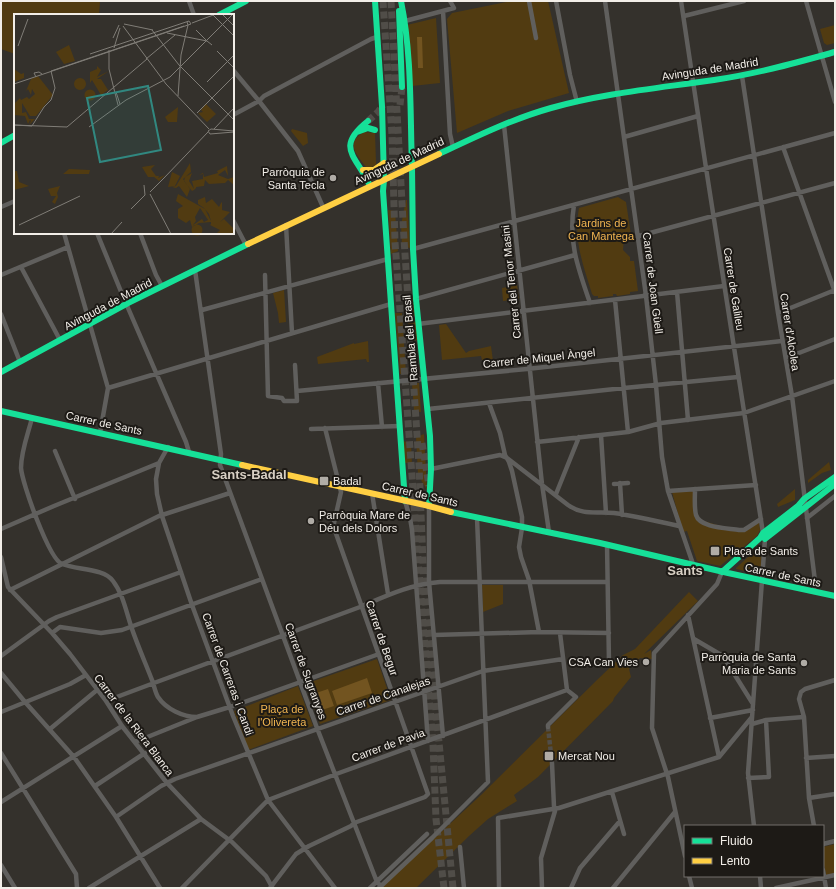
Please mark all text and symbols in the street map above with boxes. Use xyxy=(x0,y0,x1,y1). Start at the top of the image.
inset map xyxy=(14,14,234,234)
street label: Avinguda de Madrid xyxy=(661,55,759,83)
street label: Avinguda de Madrid xyxy=(352,135,446,187)
place label: Parròquia de Santa Tecla xyxy=(262,166,326,191)
marker: Parròquia de Santa Tecla xyxy=(328,173,338,183)
park label: Jardins de Can Mantega xyxy=(568,217,635,242)
street label: Carrer del Tenor Masini xyxy=(499,225,523,339)
street label: Carrer de Joan Güell xyxy=(641,232,665,334)
street label: Carrer de Galileu xyxy=(722,247,746,331)
street label: Avinguda de Madrid xyxy=(62,276,154,332)
street label: Carrer d'Alcolea xyxy=(778,292,802,373)
street label: Rambla del Brasil xyxy=(400,295,420,381)
street label: Carrer de Miquel Àngel xyxy=(482,346,596,370)
street label: Carrer de Sants xyxy=(65,409,144,437)
district label: Sants-Badal xyxy=(211,467,287,482)
marker: Badal xyxy=(318,475,330,487)
place label: Badal xyxy=(333,475,361,487)
street label: Carrer de Sants xyxy=(381,479,460,509)
place label: Parròquia Mare de Déu dels Dolors xyxy=(319,509,410,534)
marker: Parròquia Mare de Déu dels Dolors xyxy=(306,516,316,526)
marker: Plaça de Sants xyxy=(709,545,721,557)
place label: Plaça de Sants xyxy=(724,545,798,557)
street label: Carrer de Sants xyxy=(744,561,823,589)
district label: Sants xyxy=(667,563,703,578)
street label: Carrer de Begur xyxy=(363,599,401,678)
street label: Carrer de Carreras i Candi xyxy=(200,611,256,737)
street label: Carrer de Sugranyes xyxy=(283,621,329,721)
place label: Parròquia de Santa Maria de Sants xyxy=(701,651,797,676)
place label: CSA Can Vies xyxy=(568,656,638,668)
marker: CSA Can Vies xyxy=(641,657,651,667)
marker: Parròquia de Santa Maria de Sants xyxy=(799,658,809,668)
street label: Carrer de la Riera Blanca xyxy=(92,672,177,779)
street label: Carrer de Canalejas xyxy=(335,674,432,718)
park label: Plaça de l'Olivereta xyxy=(258,703,307,728)
street label: Carrer de Pavia xyxy=(350,726,427,764)
marker: Mercat Nou xyxy=(543,750,555,762)
place label: Mercat Nou xyxy=(558,750,615,762)
legend xyxy=(684,825,824,877)
text: Fluido xyxy=(720,834,753,848)
text: Lento xyxy=(720,854,750,868)

